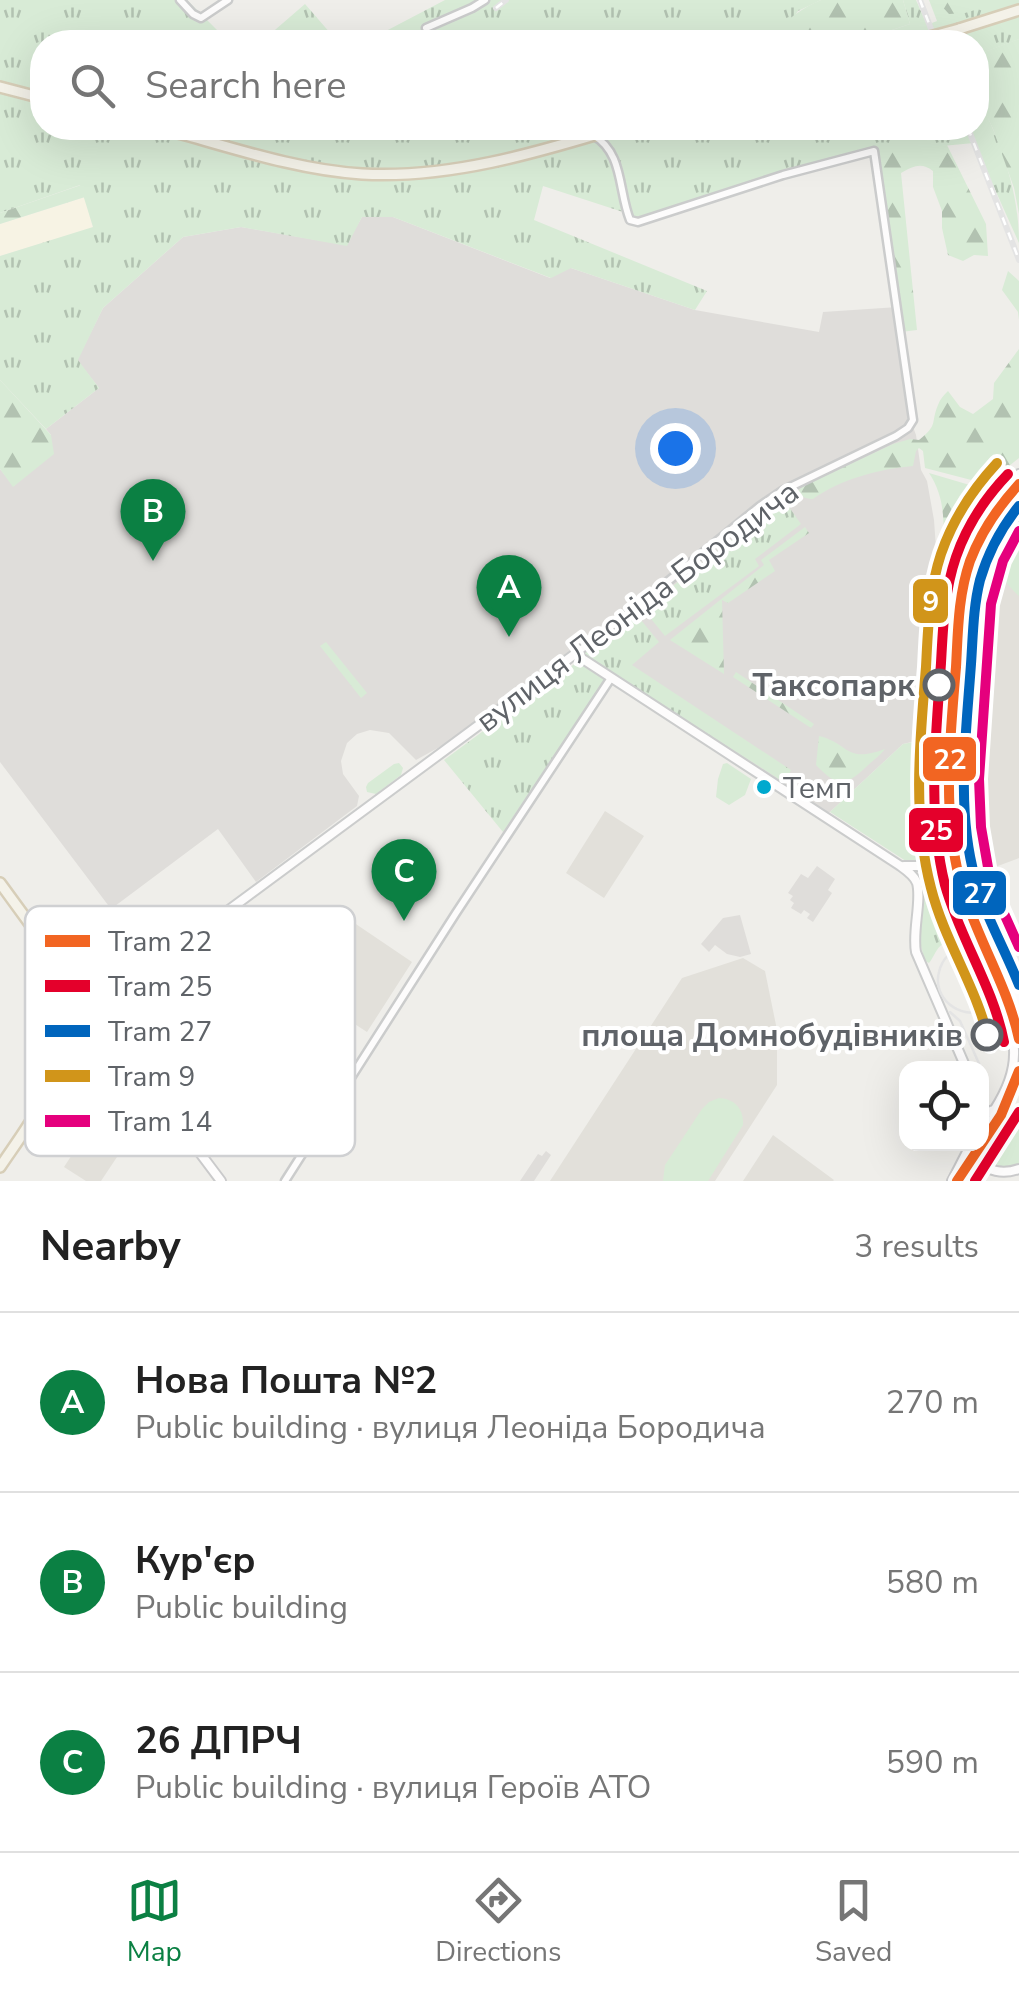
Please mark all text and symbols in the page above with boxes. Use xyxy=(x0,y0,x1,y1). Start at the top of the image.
search box xyxy=(30,30,989,140)
icon: search xyxy=(65,58,120,113)
text: Search here xyxy=(145,60,346,111)
your location xyxy=(650,423,701,474)
street label: вулиця Леоніда Бородича xyxy=(467,471,808,742)
pin: B xyxy=(120,478,186,561)
pin: A xyxy=(476,554,542,637)
line badge: 9 xyxy=(911,577,950,625)
text: 9 xyxy=(923,583,939,621)
place label: Таксопарк xyxy=(753,664,916,707)
marker: Таксопарк xyxy=(924,670,954,700)
line badge: 22 xyxy=(921,735,978,783)
text: 22 xyxy=(933,741,967,779)
place label: Темп xyxy=(783,768,852,809)
marker: Темп xyxy=(754,777,774,797)
line badge: 25 xyxy=(907,806,965,854)
text: 25 xyxy=(919,812,953,850)
pin: C xyxy=(372,838,436,921)
line badge: 27 xyxy=(951,869,1008,917)
text: 27 xyxy=(963,875,997,913)
legend xyxy=(25,906,355,1156)
text: Tram 22 xyxy=(108,923,212,961)
text: Tram 25 xyxy=(108,968,212,1006)
text: Tram 27 xyxy=(108,1013,212,1051)
place label: площа Домнобудівників xyxy=(581,1014,963,1057)
marker: площа Домнобудівників xyxy=(972,1020,1002,1050)
text: Tram 9 xyxy=(108,1058,195,1096)
map controls xyxy=(899,1061,989,1151)
button: locate xyxy=(899,1061,989,1151)
text: Tram 14 xyxy=(108,1103,212,1141)
text: Nearby xyxy=(40,1218,181,1275)
text: 3 results xyxy=(854,1225,979,1268)
text: Нова Пошта №2 xyxy=(135,1355,437,1406)
text: A xyxy=(61,1381,84,1424)
text: 270 m xyxy=(886,1381,979,1424)
text: Public building · вулиця Леоніда Бородича xyxy=(135,1406,766,1449)
text: Кур'єр xyxy=(135,1535,255,1586)
text: B xyxy=(61,1561,84,1604)
text: 580 m xyxy=(886,1561,979,1604)
text: Public building xyxy=(135,1586,348,1629)
text: 26 ДПРЧ xyxy=(135,1715,302,1766)
text: C xyxy=(62,1741,83,1784)
text: 590 m xyxy=(886,1741,979,1784)
text: Public building · вулиця Героїв АТО xyxy=(135,1766,651,1809)
tab: Map xyxy=(127,1873,182,1971)
tab: Directions xyxy=(435,1873,561,1971)
tab: Saved xyxy=(815,1873,892,1971)

